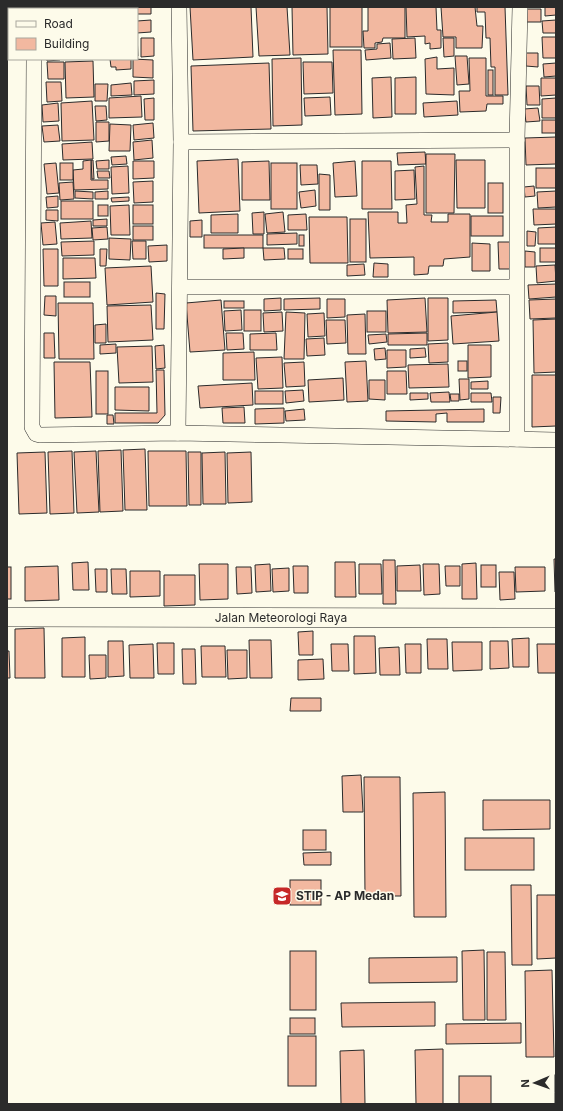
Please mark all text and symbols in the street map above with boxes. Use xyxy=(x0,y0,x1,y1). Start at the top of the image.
legend xyxy=(8,8,138,60)
text: Road xyxy=(44,16,73,31)
text: Building xyxy=(44,36,89,51)
street label: Jalan Meteorologi Raya xyxy=(215,610,347,625)
school or university icon: STIP - AP Medan xyxy=(271,885,293,907)
place label: STIP - AP Medan xyxy=(296,888,394,903)
north arrow xyxy=(515,1063,555,1103)
text: N xyxy=(518,1079,532,1088)

